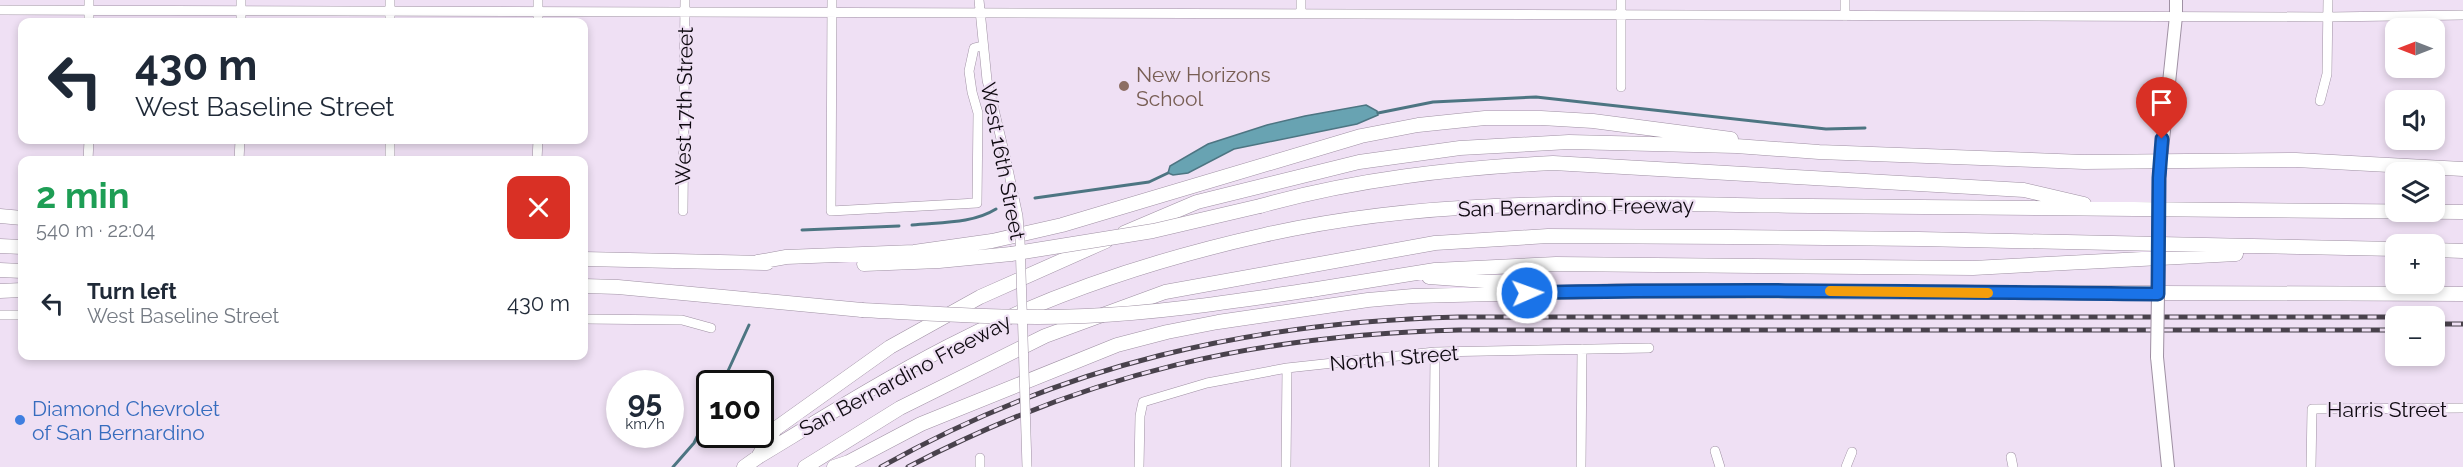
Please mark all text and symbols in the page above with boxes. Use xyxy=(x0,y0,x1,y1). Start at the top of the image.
north arrow xyxy=(2385,18,2445,78)
map controls xyxy=(2385,18,2445,366)
street label: West 17th Street xyxy=(670,27,698,185)
text: 430 m xyxy=(135,41,257,90)
icon: left xyxy=(36,42,114,120)
place label: New Horizons School xyxy=(1136,62,1271,111)
pin xyxy=(2136,77,2187,139)
marker: New Horizons School xyxy=(1117,79,1131,93)
street label: West 16th Street xyxy=(975,80,1031,242)
icon: arrive xyxy=(2145,86,2178,119)
button: sound xyxy=(2385,90,2445,150)
text: West Baseline Street xyxy=(135,91,394,122)
button: layers xyxy=(2385,162,2445,222)
text: 2 min xyxy=(36,174,129,216)
button: close xyxy=(507,176,570,239)
street label: San Bernardino Freeway xyxy=(1458,192,1694,222)
text: 540 m · 22:04 xyxy=(36,218,155,242)
button: + xyxy=(2385,234,2445,294)
position arrow xyxy=(1495,261,1559,325)
text: Turn left xyxy=(87,278,177,304)
icon: left xyxy=(36,287,69,320)
text: 430 m xyxy=(507,290,570,316)
text: West Baseline Street xyxy=(87,304,279,328)
button: − xyxy=(2385,306,2445,366)
street label: San Bernardino Freeway xyxy=(795,309,1015,441)
street label: North I Street xyxy=(1328,340,1460,376)
speed limit sign: 100 xyxy=(696,370,774,448)
text: 95 xyxy=(628,384,662,419)
place label: Diamond Chevrolet of San Bernardino xyxy=(32,396,220,445)
street label: Harris Street xyxy=(2327,397,2447,422)
marker: Diamond Chevrolet of San Bernardino xyxy=(13,413,27,427)
text: km/h xyxy=(625,415,665,433)

